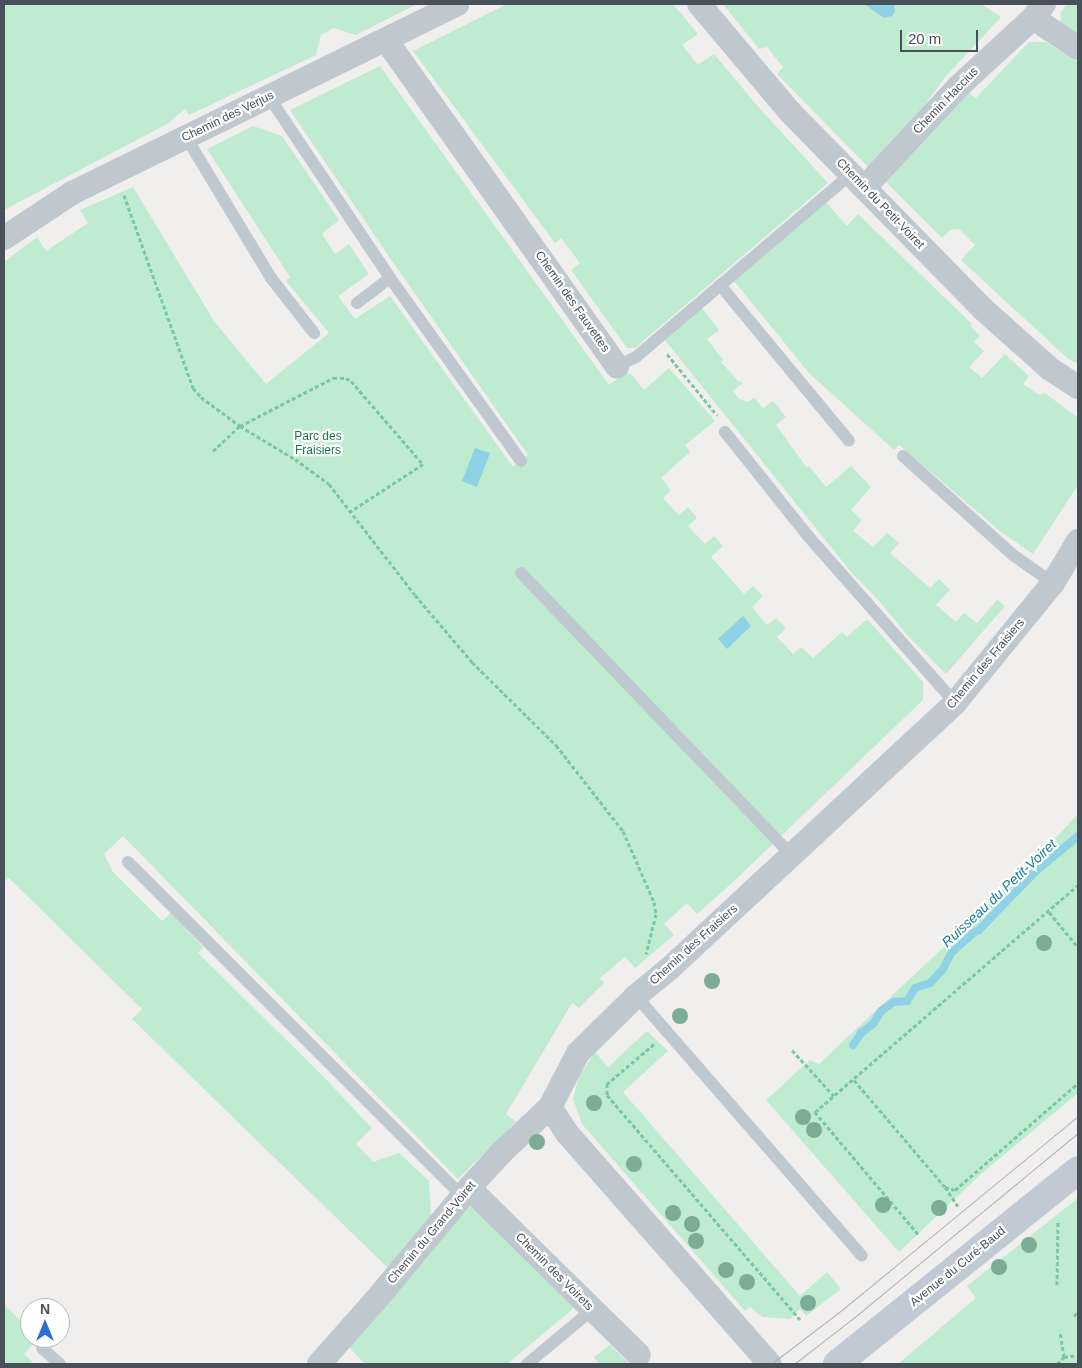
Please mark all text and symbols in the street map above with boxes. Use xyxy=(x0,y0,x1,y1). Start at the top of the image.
scale bar xyxy=(902,20,980,52)
text: 20 m xyxy=(908,30,941,47)
street label: Chemin Haccius xyxy=(910,65,982,137)
street label: Chemin des Verjus xyxy=(180,88,276,146)
street label: Chemin du Petit-Voiret xyxy=(833,156,927,252)
street label: Chemin des Fauvettes xyxy=(532,249,612,355)
park label: Parc des Fraisiers xyxy=(294,430,342,458)
street label: Chemin des Fraisiers xyxy=(944,616,1028,712)
water label: Ruisseau du Petit-Voiret xyxy=(938,836,1060,950)
street label: Chemin des Fraisiers xyxy=(647,902,741,988)
street label: Chemin du Grand-Voiret xyxy=(385,1179,479,1287)
street label: Avenue du Curé-Baud xyxy=(907,1224,1009,1310)
street label: Chemin des Voirets xyxy=(512,1230,596,1314)
north arrow xyxy=(20,1298,70,1348)
text: N xyxy=(40,1301,50,1317)

